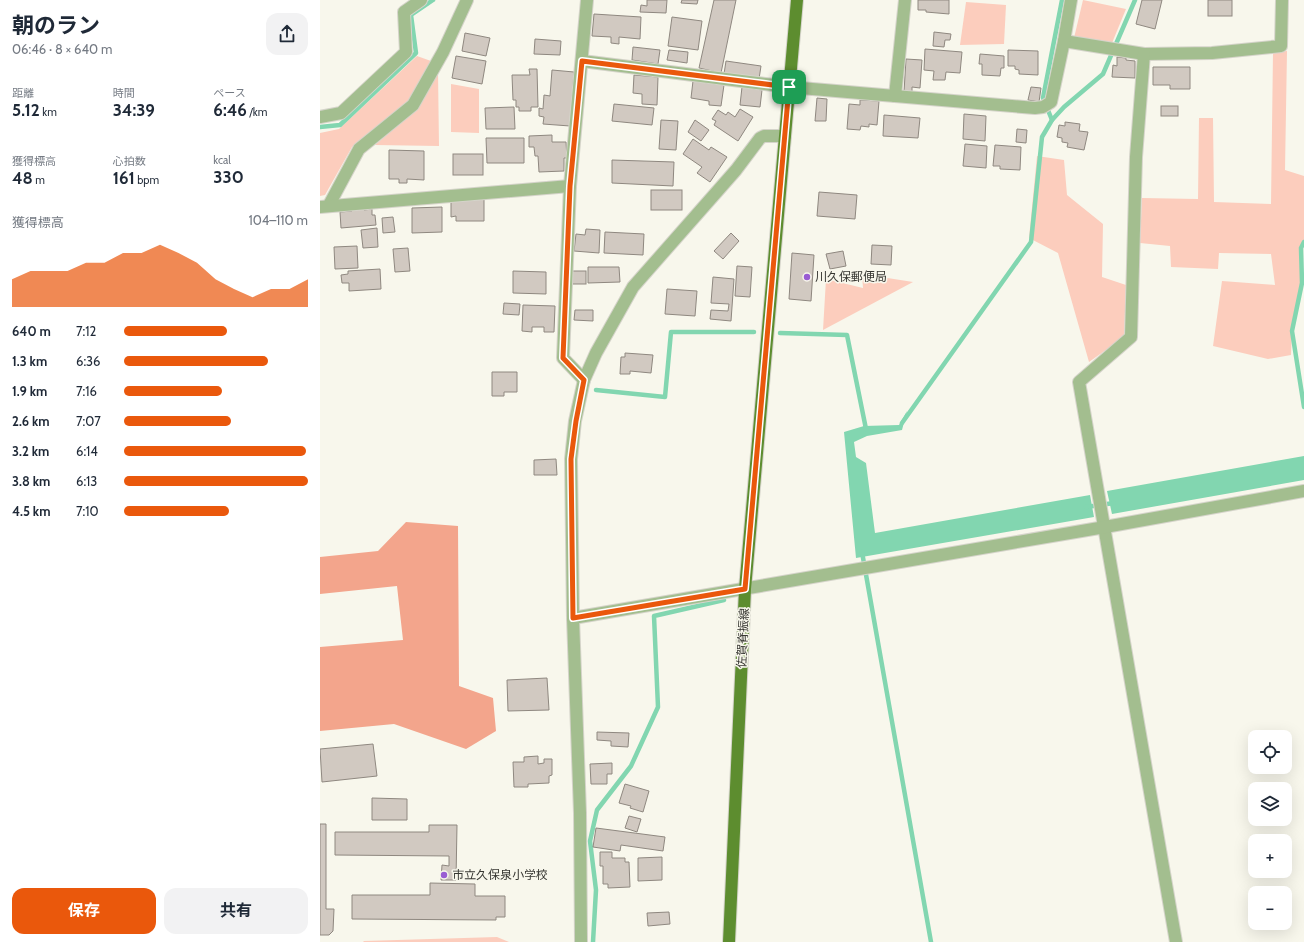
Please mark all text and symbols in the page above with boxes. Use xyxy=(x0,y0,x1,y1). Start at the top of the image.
text: 朝のラン xyxy=(12,12,100,39)
button: share xyxy=(266,13,308,55)
text: 06:46 · 8 × 640 m xyxy=(12,41,112,57)
pin xyxy=(772,70,806,104)
icon: arrive xyxy=(778,76,800,98)
text: 距離 xyxy=(12,86,34,100)
text: 時間 xyxy=(113,86,135,100)
text: ペース xyxy=(213,86,246,100)
text: 5.12 xyxy=(12,100,40,120)
text: 34:39 xyxy=(113,100,155,120)
text: 6:46 xyxy=(213,100,247,120)
text: km xyxy=(40,105,57,119)
text: /km xyxy=(247,105,267,119)
text: kcal xyxy=(213,153,231,167)
text: 獲得標高 xyxy=(12,154,56,168)
text: 心拍数 xyxy=(113,154,146,168)
text: 330 xyxy=(213,167,244,187)
text: 48 xyxy=(12,168,33,188)
text: 161 xyxy=(113,168,135,188)
text: m xyxy=(33,173,45,187)
text: bpm xyxy=(135,173,159,187)
text: 104–110 m xyxy=(248,212,308,228)
text: 獲得標高 xyxy=(12,214,64,230)
place label: 川久保郵便局 xyxy=(815,269,887,284)
marker: 川久保郵便局 xyxy=(802,272,812,282)
text: 640 m xyxy=(12,323,51,339)
text: 7:12 xyxy=(76,323,96,339)
text: 1.3 km xyxy=(12,353,47,369)
text: 6:36 xyxy=(76,353,101,369)
text: 1.9 km xyxy=(12,383,47,399)
text: 7:16 xyxy=(76,383,97,399)
text: 2.6 km xyxy=(12,413,50,429)
text: 7:07 xyxy=(76,413,101,429)
text: 3.2 km xyxy=(12,443,49,459)
text: 6:14 xyxy=(76,443,98,459)
text: 3.8 km xyxy=(12,473,50,489)
text: 6:13 xyxy=(76,473,97,489)
text: 4.5 km xyxy=(12,503,50,519)
text: 7:10 xyxy=(76,503,99,519)
street label: 佐賀脊振線 xyxy=(733,608,752,668)
map controls xyxy=(1248,730,1292,930)
button: locate xyxy=(1248,730,1292,774)
button: layers xyxy=(1248,782,1292,826)
button: + xyxy=(1248,834,1292,878)
place label: 市立久保泉小学校 xyxy=(452,867,548,882)
marker: 市立久保泉小学校 xyxy=(439,870,449,880)
button: − xyxy=(1248,886,1292,930)
button: 保存 xyxy=(12,888,156,934)
button: 共有 xyxy=(164,888,308,934)

